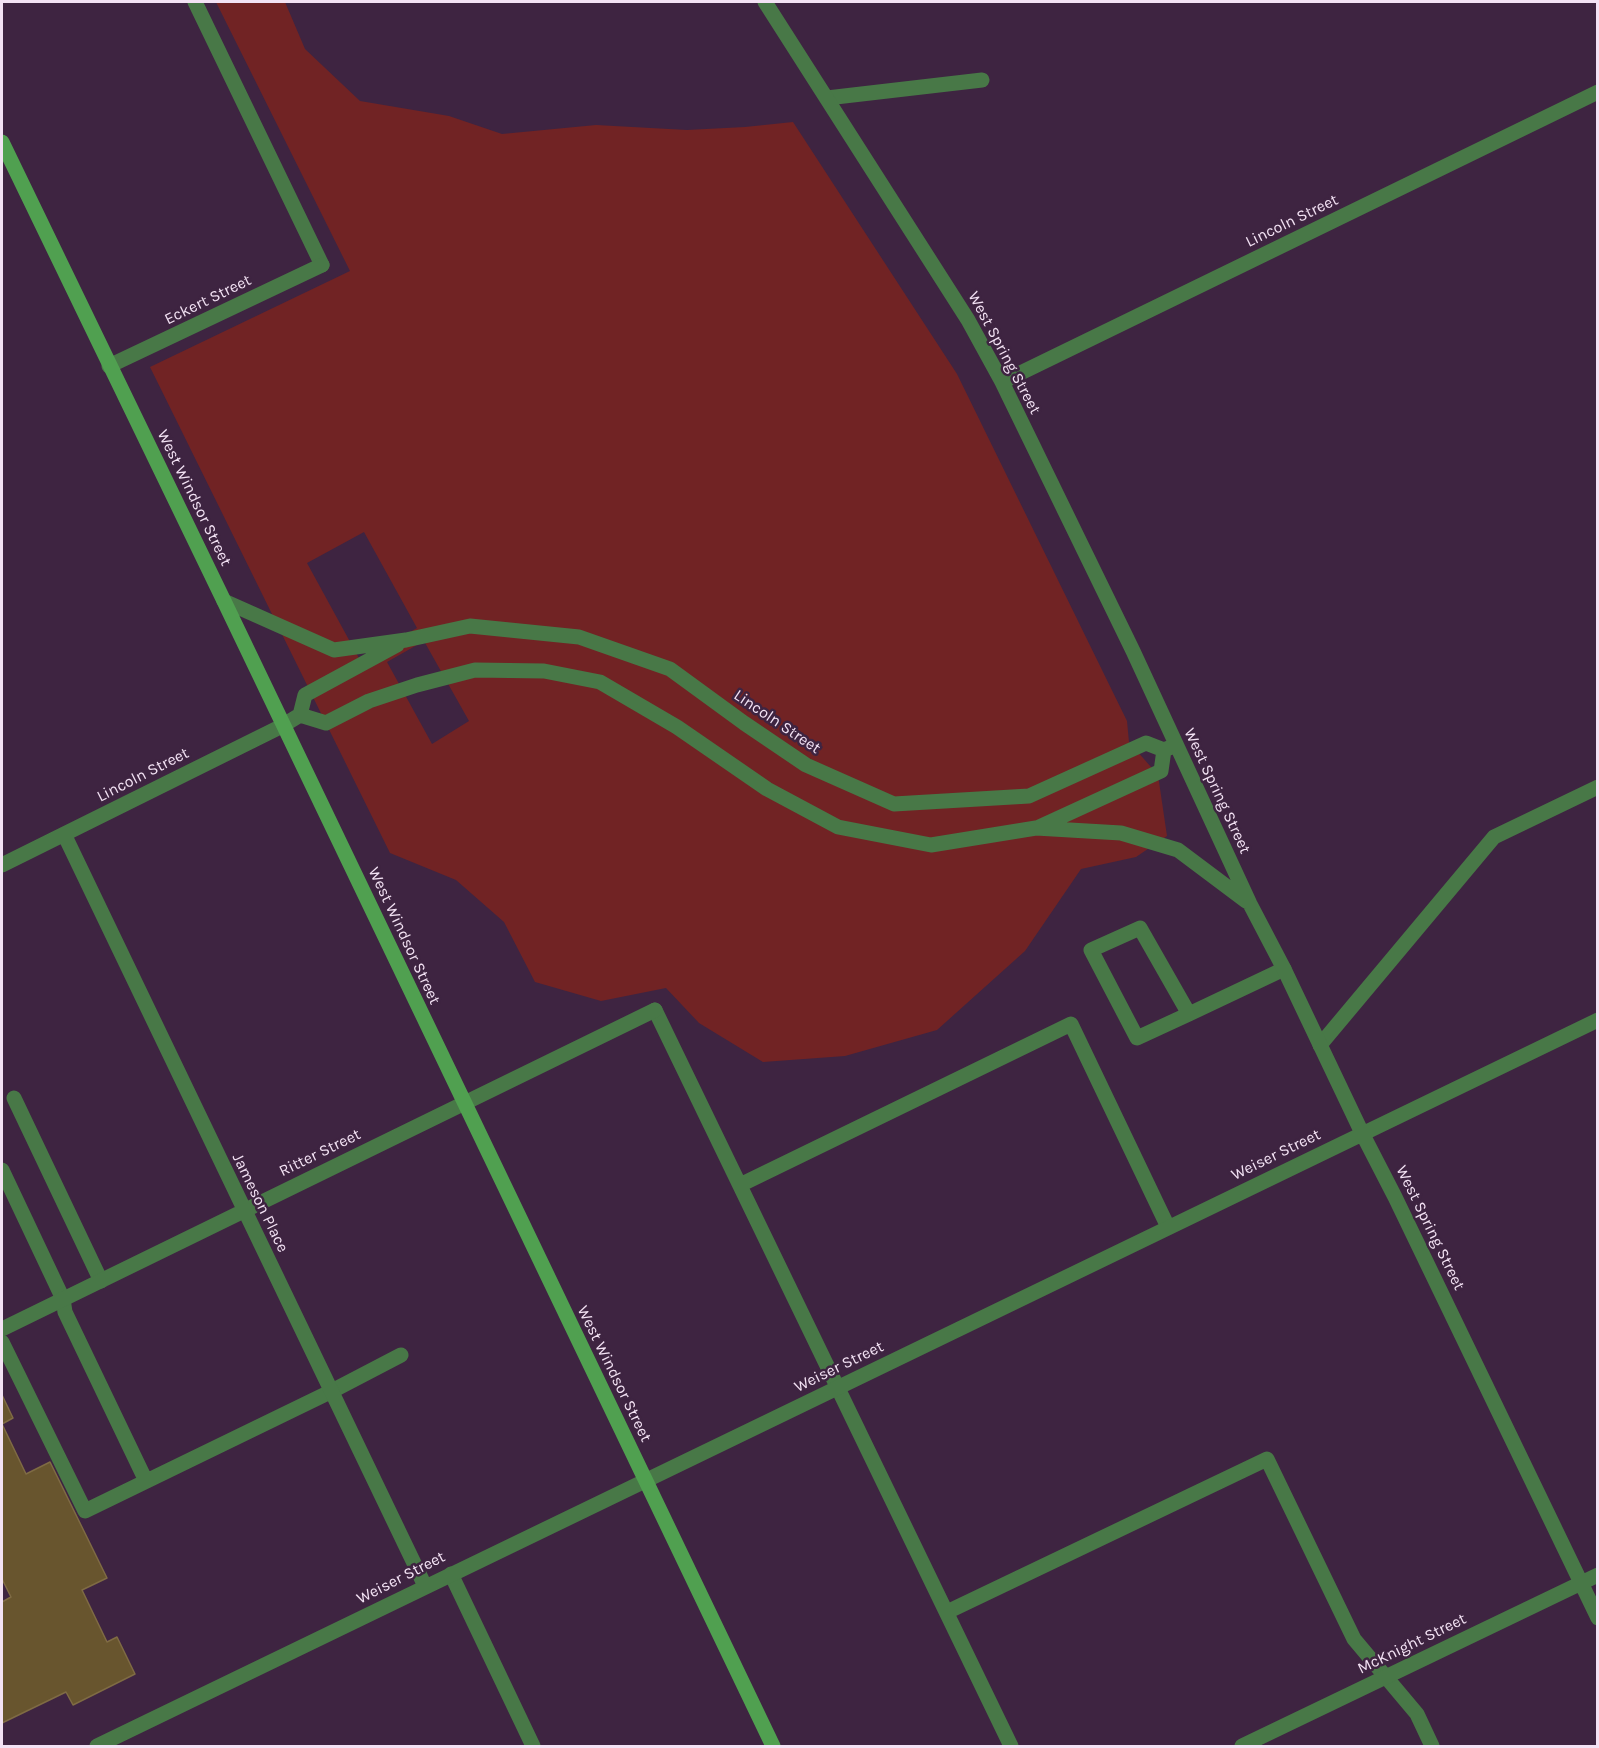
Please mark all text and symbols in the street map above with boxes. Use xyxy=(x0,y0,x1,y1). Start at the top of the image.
street label: Lincoln Street xyxy=(1243,190,1341,252)
street label: Eckert Street xyxy=(162,271,254,329)
street label: West Spring Street xyxy=(964,288,1044,418)
street label: West Windsor Street xyxy=(153,427,235,569)
street label: Lincoln Street xyxy=(730,686,824,758)
street label: West Spring Street xyxy=(1180,725,1254,857)
street label: Lincoln Street xyxy=(94,744,192,806)
street label: West Windsor Street xyxy=(364,864,444,1008)
street label: Ritter Street xyxy=(276,1125,364,1181)
street label: Weiser Street xyxy=(1228,1125,1324,1185)
street label: Jameson Place xyxy=(228,1150,292,1256)
street label: West Spring Street xyxy=(1392,1163,1468,1293)
street label: West Windsor Street xyxy=(573,1303,655,1445)
street label: Weiser Street xyxy=(791,1337,887,1397)
street label: Weiser Street xyxy=(353,1547,449,1609)
street label: McKnight Street xyxy=(1355,1609,1469,1679)

